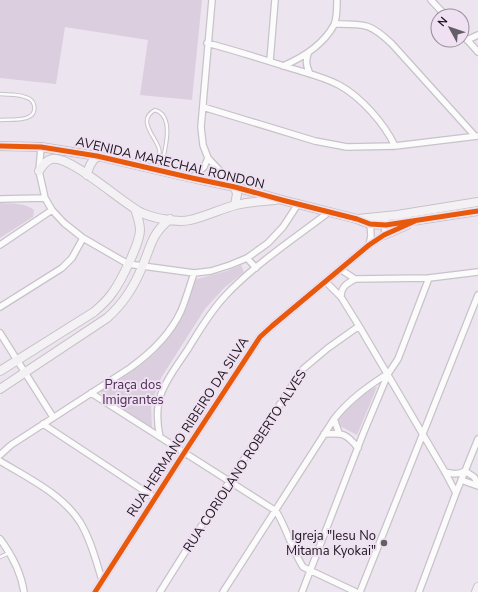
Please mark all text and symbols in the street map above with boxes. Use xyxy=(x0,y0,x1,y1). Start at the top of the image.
north arrow xyxy=(430,8,470,48)
text: N xyxy=(434,14,451,30)
street label: AVENIDA MARECHAL RONDON xyxy=(74,132,266,194)
street label: RUA HERMANO RIBEIRO DA SILVA xyxy=(123,333,253,521)
street label: RUA CORIOLANO ROBERTO ALVES xyxy=(179,366,311,556)
park label: Praça dos Imigrantes xyxy=(102,376,164,409)
place label: Igreja "Iesu No Mitama Kyokai" xyxy=(286,527,376,560)
marker: Igreja "Iesu No Mitama Kyokai" xyxy=(379,538,389,548)

